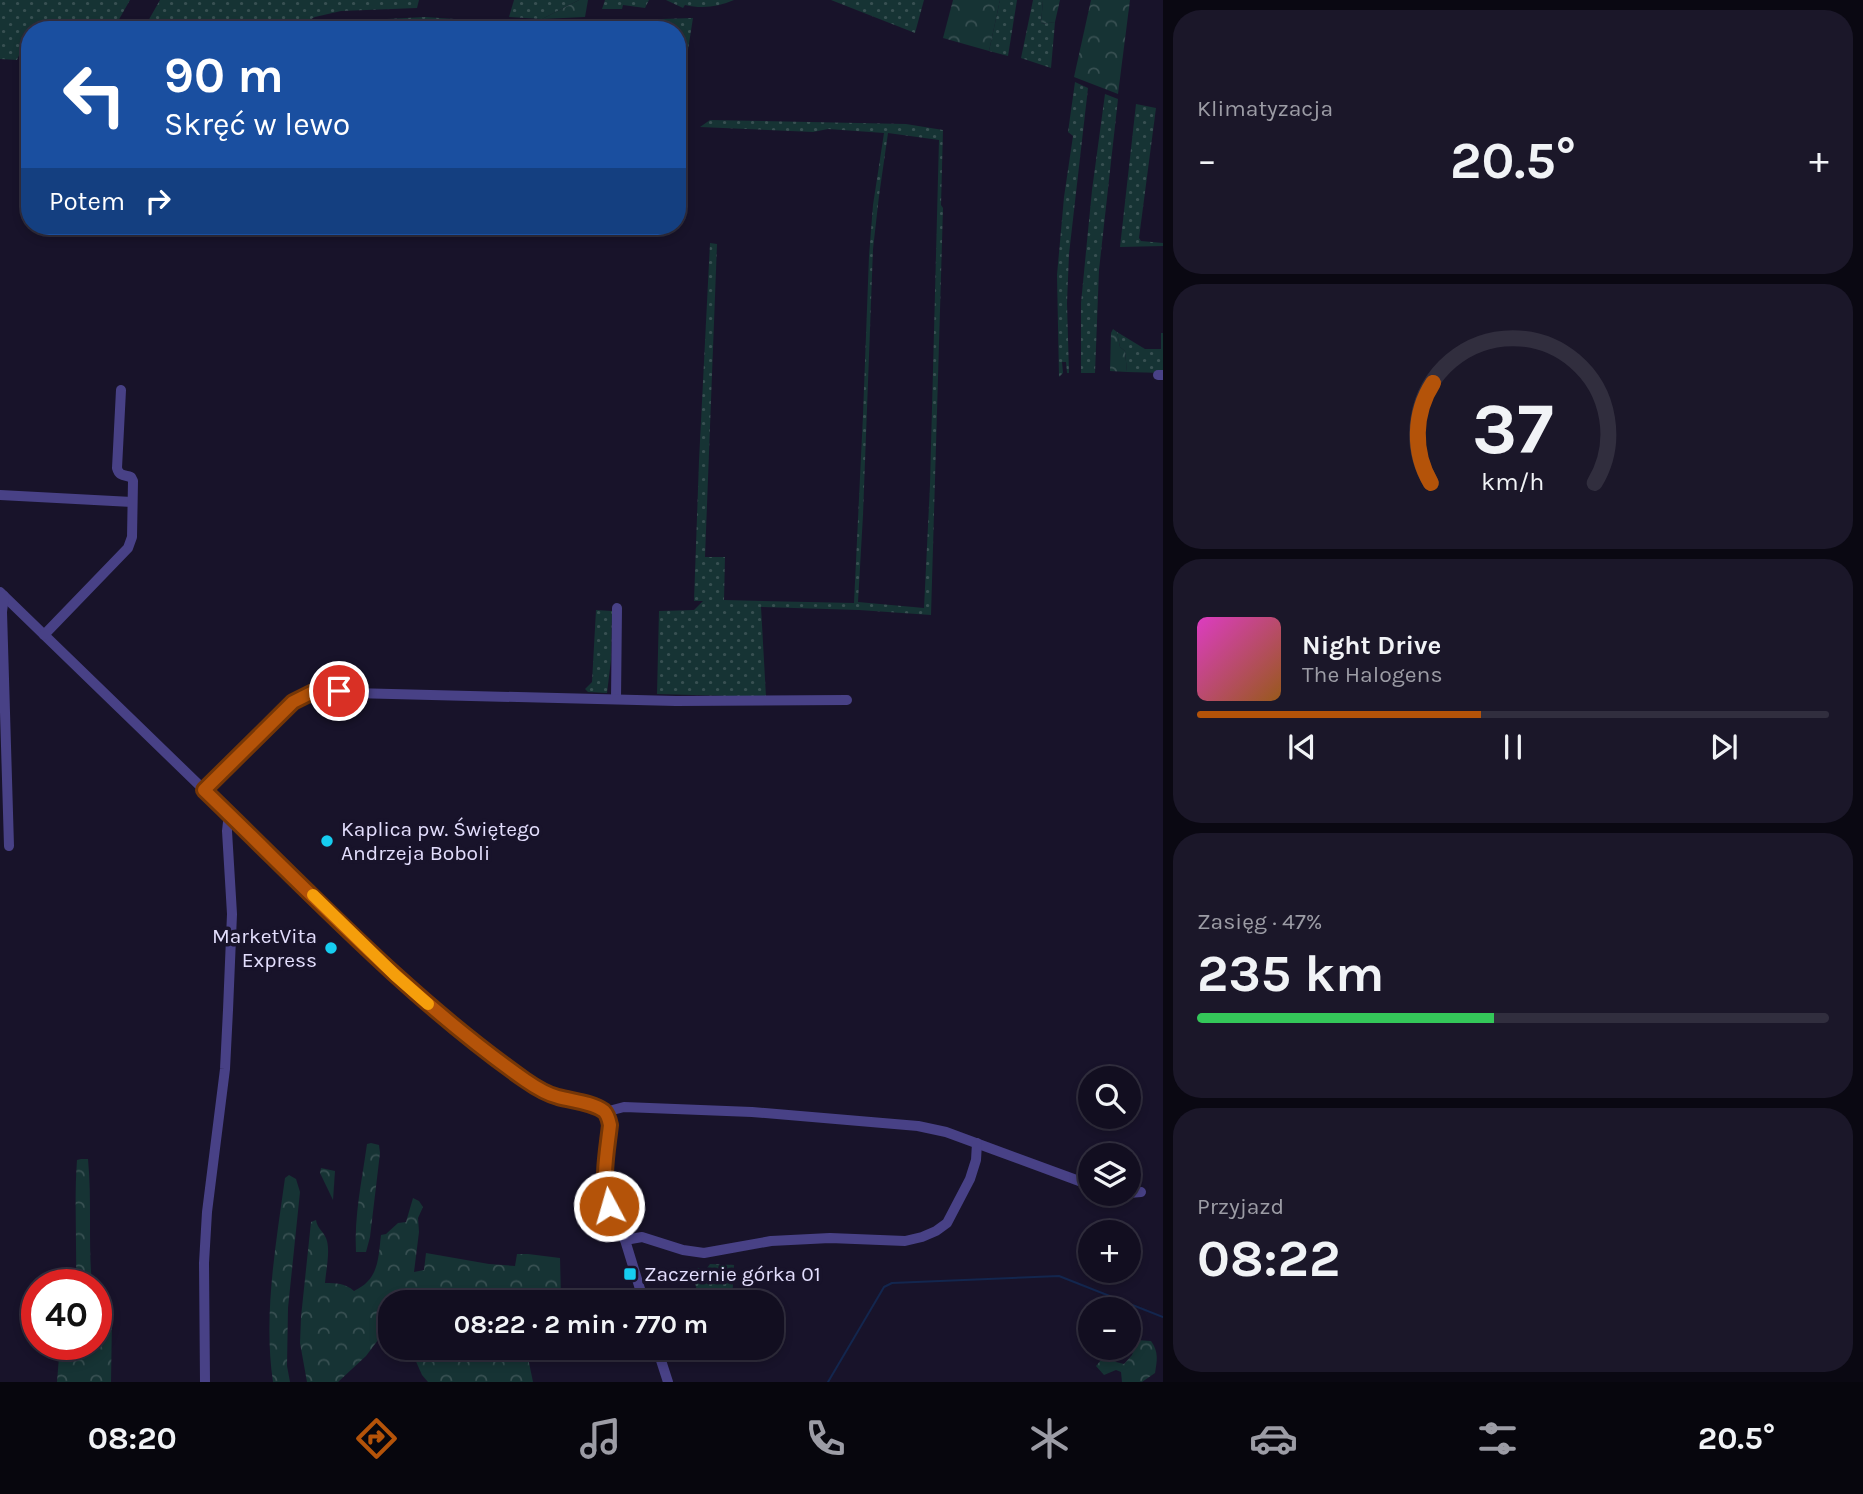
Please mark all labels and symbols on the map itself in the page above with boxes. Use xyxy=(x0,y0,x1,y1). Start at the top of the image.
pin xyxy=(309,661,369,721)
place label: Kaplica pw. Świętego Andrzeja Boboli xyxy=(341,817,540,865)
marker: Kaplica pw. Świętego Andrzeja Boboli xyxy=(319,833,335,849)
place label: MarketVita Express xyxy=(212,924,317,972)
marker: MarketVita Express xyxy=(323,940,339,956)
position arrow xyxy=(572,1169,646,1243)
place label: Zaczernie górka 01 xyxy=(644,1262,821,1286)
marker: Zaczernie górka 01 xyxy=(622,1266,638,1282)
speed limit sign: 40 xyxy=(21,1269,112,1360)

